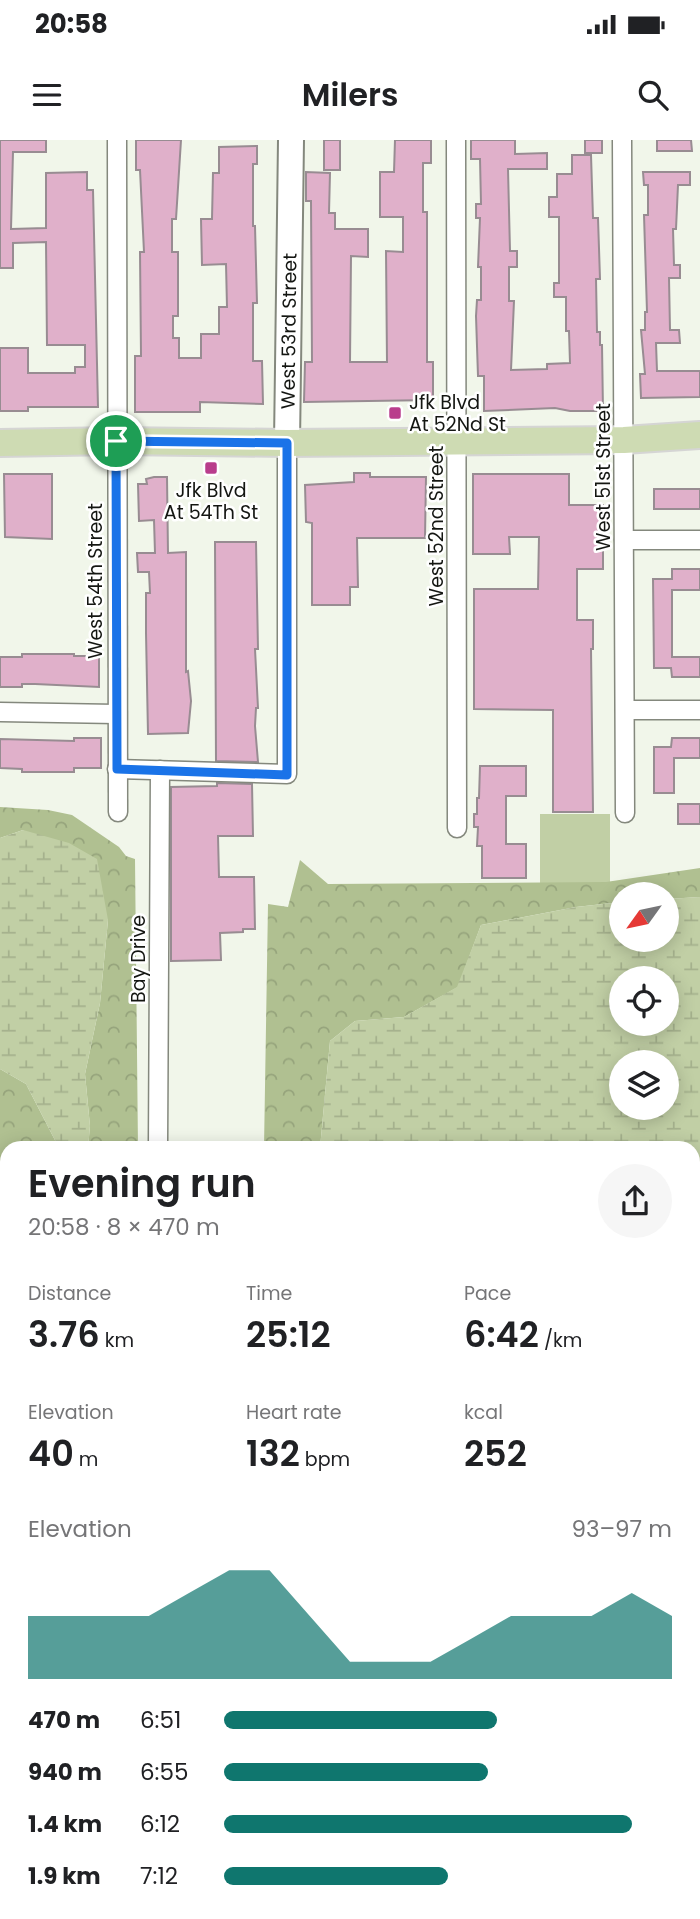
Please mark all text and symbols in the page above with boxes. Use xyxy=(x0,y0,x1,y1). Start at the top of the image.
text: 20:58 xyxy=(35,6,108,42)
text: Milers xyxy=(302,72,398,117)
icon: menu xyxy=(28,76,66,114)
icon: search xyxy=(634,76,672,114)
street label: West 53rd Street xyxy=(274,253,304,409)
place label: Jfk Blvd At 52Nd St xyxy=(409,389,506,438)
street label: West 51st Street xyxy=(590,403,617,551)
marker: Jfk Blvd At 52Nd St xyxy=(387,405,403,421)
pin xyxy=(86,411,146,471)
icon: arrive xyxy=(97,422,135,460)
street label: West 52nd Street xyxy=(423,446,450,606)
marker: Jfk Blvd At 54Th St xyxy=(203,460,219,476)
place label: Jfk Blvd At 54Th St xyxy=(164,477,258,526)
street label: West 54th Street xyxy=(82,503,109,659)
north arrow xyxy=(609,882,679,952)
map controls xyxy=(609,882,679,1120)
street label: Bay Drive xyxy=(125,915,152,1003)
button: locate xyxy=(609,966,679,1036)
button: layers xyxy=(609,1050,679,1120)
text: Evening run xyxy=(28,1157,256,1210)
button: share xyxy=(598,1164,672,1238)
text: 20:58 · 8 × 470 m xyxy=(28,1211,220,1243)
text: Distance xyxy=(28,1280,111,1307)
text: Time xyxy=(246,1280,292,1307)
text: Pace xyxy=(464,1280,511,1307)
text: 3.76 xyxy=(28,1310,100,1359)
text: 25:12 xyxy=(246,1310,331,1359)
text: 6:42 xyxy=(464,1310,539,1359)
text: km xyxy=(100,1327,134,1354)
text: /km xyxy=(539,1327,582,1354)
text: Elevation xyxy=(28,1399,114,1426)
text: Heart rate xyxy=(246,1399,341,1426)
text: kcal xyxy=(464,1399,503,1426)
text: 40 xyxy=(28,1429,74,1478)
text: 132 xyxy=(246,1429,300,1478)
text: 252 xyxy=(464,1429,527,1478)
text: m xyxy=(74,1446,98,1473)
text: bpm xyxy=(300,1446,350,1473)
text: Elevation xyxy=(28,1513,132,1545)
text: 93–97 m xyxy=(572,1513,672,1545)
text: 470 m xyxy=(28,1704,100,1736)
text: 6:51 xyxy=(140,1704,181,1736)
text: 940 m xyxy=(28,1756,102,1788)
text: 6:55 xyxy=(140,1756,188,1788)
text: 1.4 km xyxy=(28,1808,102,1840)
text: 6:12 xyxy=(140,1808,180,1840)
text: 1.9 km xyxy=(28,1860,101,1892)
text: 7:12 xyxy=(140,1860,178,1892)

